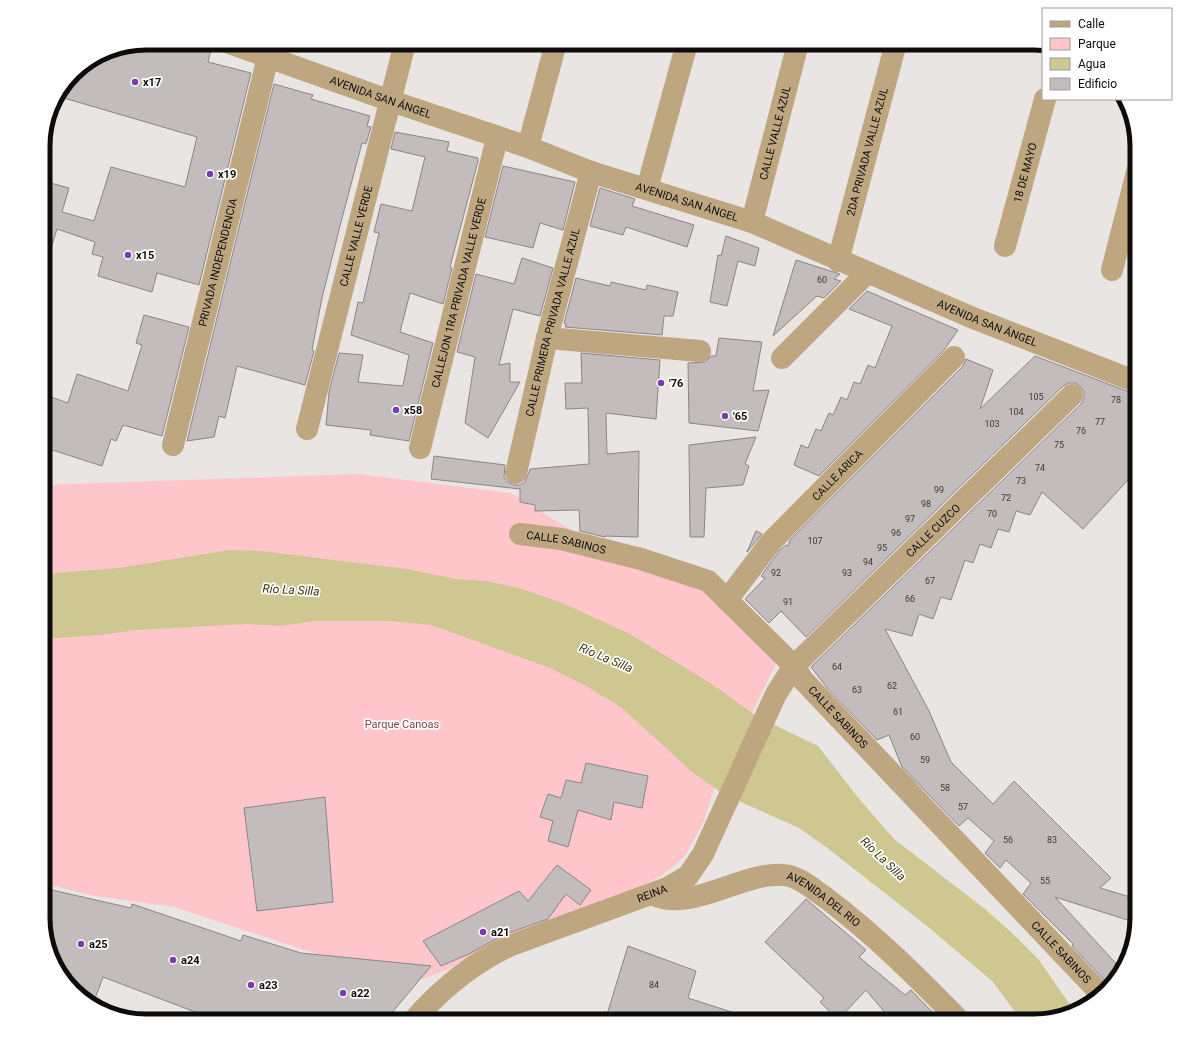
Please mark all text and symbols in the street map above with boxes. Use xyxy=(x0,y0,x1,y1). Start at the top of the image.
legend xyxy=(1042,8,1172,100)
text: Calle xyxy=(1078,17,1105,31)
text: Parque xyxy=(1078,37,1116,51)
text: Agua xyxy=(1078,57,1106,71)
street label: AVENIDA SAN ÁNGEL xyxy=(328,74,433,121)
place label: x17 xyxy=(143,76,161,89)
marker: x17 xyxy=(130,77,140,87)
text: Edificio xyxy=(1078,77,1117,91)
street label: CALLE VALLE AZUL xyxy=(757,84,794,181)
street label: 2DA PRIVADA VALLE AZUL xyxy=(844,86,891,218)
street label: 18 DE MAYO xyxy=(1011,141,1040,204)
place label: x19 xyxy=(218,168,236,181)
marker: x19 xyxy=(205,169,215,179)
street label: AVENIDA SAN ÁNGEL xyxy=(634,180,740,224)
street label: CALLE VALLE VERDE xyxy=(337,185,375,288)
street label: PRIVADA INDEPENDENCIA xyxy=(196,196,240,328)
street label: CALLEJON 1RA PRIVADA VALLE VERDE xyxy=(429,196,489,389)
street label: CALLE PRIMERA PRIVADA VALLE AZUL xyxy=(523,227,583,418)
place label: x15 xyxy=(136,249,154,262)
marker: x15 xyxy=(123,250,133,260)
house number: 60 xyxy=(817,275,827,285)
street label: AVENIDA SAN ÁNGEL xyxy=(935,297,1039,349)
place label: '76 xyxy=(669,377,683,390)
marker: '76 xyxy=(656,378,666,388)
house number: 105 xyxy=(1028,392,1044,402)
house number: 78 xyxy=(1111,395,1121,405)
place label: x58 xyxy=(404,404,422,417)
marker: x58 xyxy=(391,405,401,415)
house number: 104 xyxy=(1008,407,1024,417)
place label: '65 xyxy=(733,410,747,423)
marker: '65 xyxy=(720,411,730,421)
house number: 77 xyxy=(1095,417,1105,427)
house number: 103 xyxy=(984,419,1000,429)
house number: 76 xyxy=(1076,426,1086,436)
house number: 75 xyxy=(1054,440,1064,450)
street label: CALLE ARICA xyxy=(810,447,866,504)
house number: 74 xyxy=(1035,463,1045,473)
house number: 73 xyxy=(1016,476,1026,486)
house number: 99 xyxy=(934,485,944,495)
house number: 72 xyxy=(1001,493,1011,503)
house number: 98 xyxy=(921,499,931,509)
street label: CALLE CUZCO xyxy=(903,502,963,560)
house number: 70 xyxy=(987,509,997,519)
house number: 97 xyxy=(905,514,915,524)
house number: 96 xyxy=(891,528,901,538)
street label: CALLE SABINOS xyxy=(526,529,608,557)
house number: 107 xyxy=(807,536,823,546)
house number: 95 xyxy=(877,543,887,553)
house number: 94 xyxy=(863,557,873,567)
house number: 92 xyxy=(771,568,781,578)
house number: 93 xyxy=(842,568,852,578)
house number: 67 xyxy=(925,576,935,586)
water label: Río La Silla xyxy=(262,582,320,598)
house number: 66 xyxy=(905,594,915,604)
house number: 91 xyxy=(783,597,793,607)
water label: Río La Silla xyxy=(577,640,635,676)
house number: 64 xyxy=(832,662,842,672)
house number: 62 xyxy=(887,681,897,691)
street label: CALLE SABINOS xyxy=(805,684,871,752)
house number: 63 xyxy=(852,685,862,695)
house number: 61 xyxy=(893,707,903,717)
park label: Parque Canoas xyxy=(365,718,440,731)
house number: 60 xyxy=(910,732,920,742)
house number: 59 xyxy=(920,755,930,765)
house number: 58 xyxy=(940,783,950,793)
house number: 57 xyxy=(958,802,968,812)
water label: Río La Silla xyxy=(858,834,908,884)
house number: 56 xyxy=(1003,835,1013,845)
house number: 83 xyxy=(1047,835,1057,845)
street label: AVENIDA DEL RIO xyxy=(785,869,863,930)
house number: 55 xyxy=(1040,876,1050,886)
street label: REINA xyxy=(635,882,670,905)
street label: CALLE SABINOS xyxy=(1028,919,1094,987)
place label: a21 xyxy=(491,926,510,939)
marker: a21 xyxy=(478,927,488,937)
place label: a25 xyxy=(89,938,108,951)
marker: a25 xyxy=(76,939,86,949)
place label: a24 xyxy=(181,954,200,967)
marker: a24 xyxy=(168,955,178,965)
place label: a23 xyxy=(259,979,278,992)
marker: a23 xyxy=(246,980,256,990)
house number: 84 xyxy=(649,980,659,990)
place label: a22 xyxy=(351,987,370,1000)
marker: a22 xyxy=(338,988,348,998)

